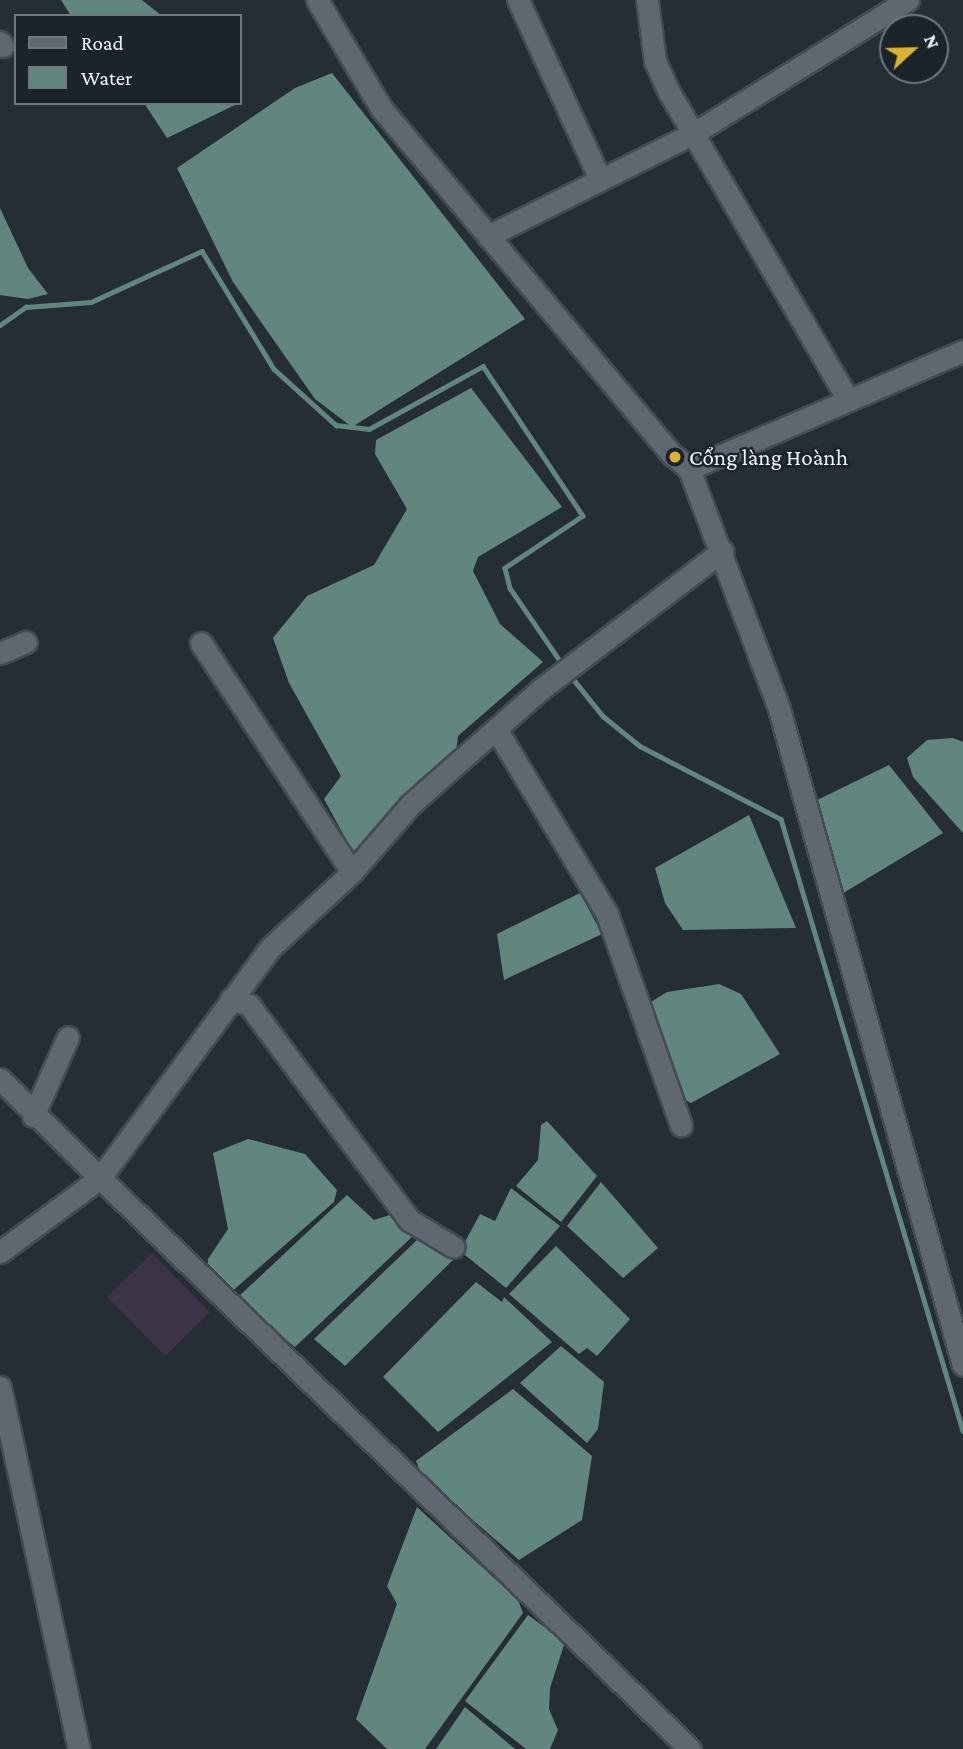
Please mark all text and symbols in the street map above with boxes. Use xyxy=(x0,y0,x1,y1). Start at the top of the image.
legend xyxy=(14,14,242,105)
north arrow xyxy=(879,14,949,84)
text: Road xyxy=(81,31,124,55)
text: N xyxy=(920,32,944,52)
text: Water xyxy=(81,66,133,90)
place label: Cổng làng Hoành xyxy=(689,443,848,471)
marker: Cổng làng Hoành xyxy=(667,449,683,465)

